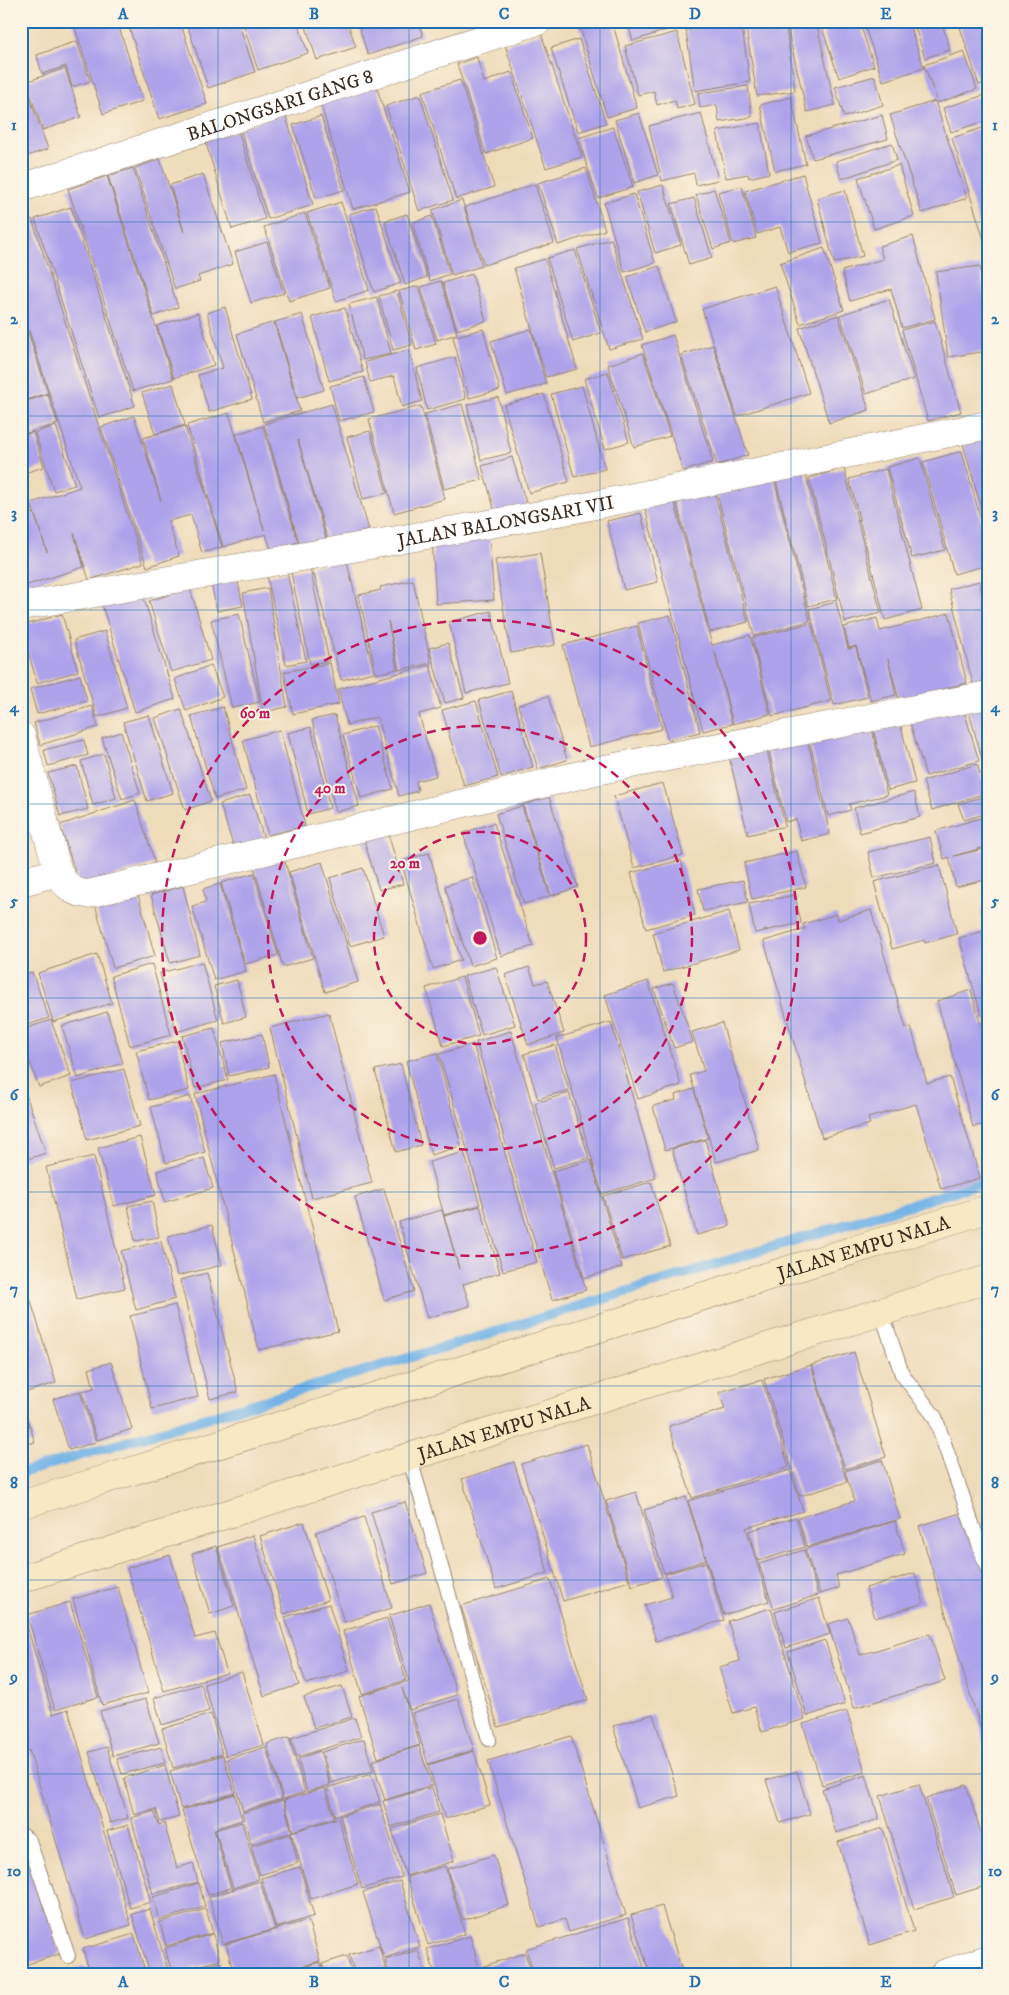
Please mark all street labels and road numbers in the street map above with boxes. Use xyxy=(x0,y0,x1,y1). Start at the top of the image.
street label: BALONGSARI GANG 8 xyxy=(184,65,376,147)
street label: JALAN BALONGSARI VII xyxy=(394,491,616,553)
street label: JALAN EMPU NALA xyxy=(773,1211,954,1286)
street label: JALAN EMPU NALA xyxy=(413,1392,594,1467)

